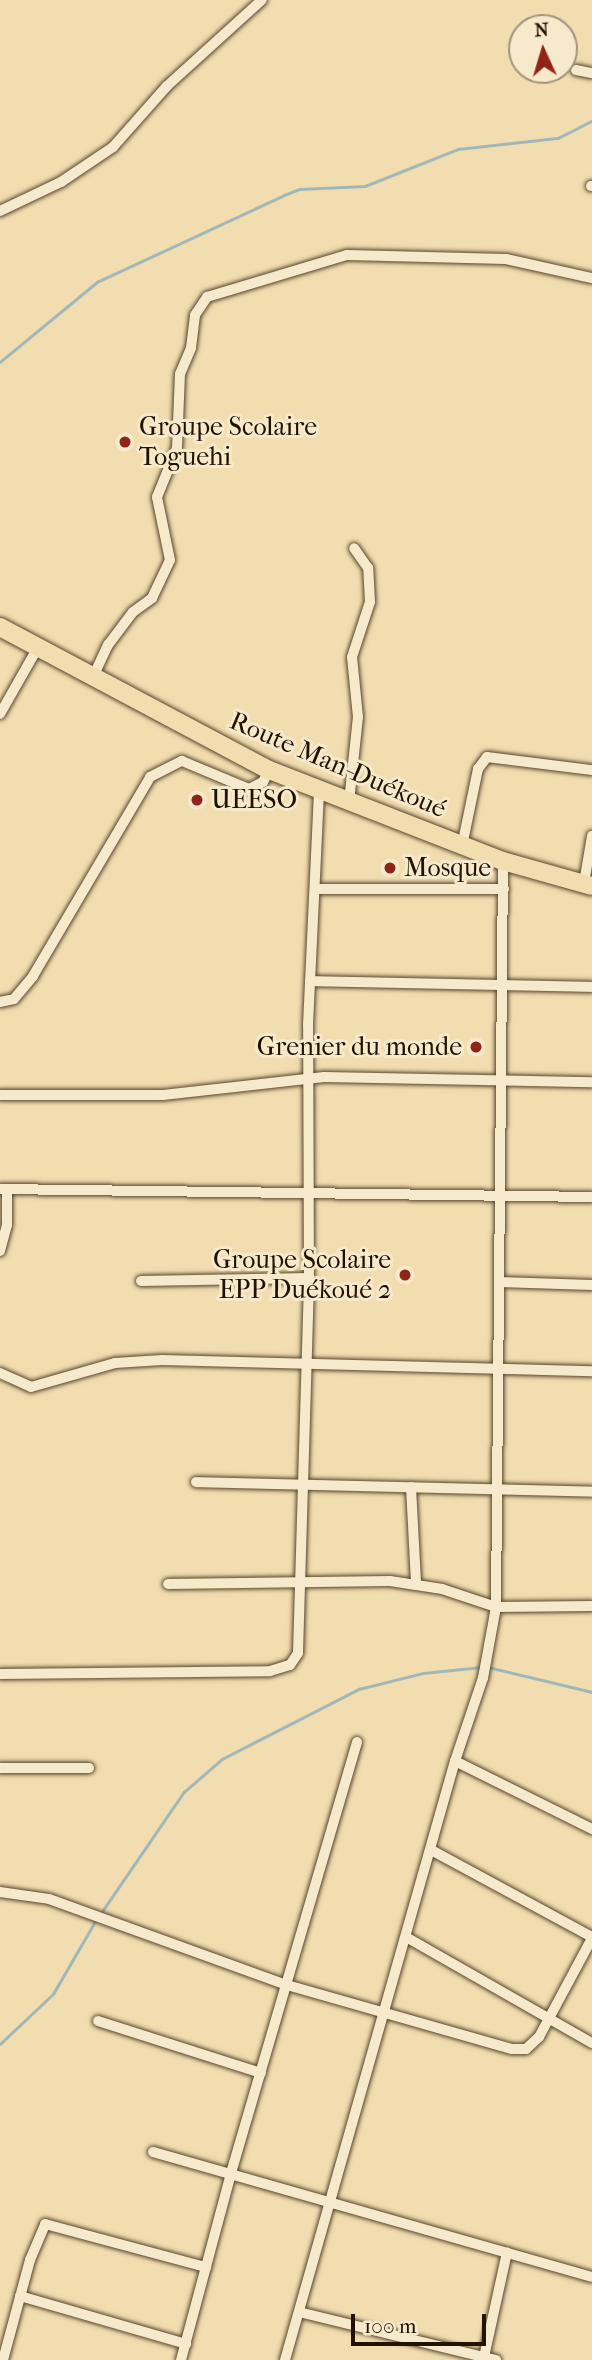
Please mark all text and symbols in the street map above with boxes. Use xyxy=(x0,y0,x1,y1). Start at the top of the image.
north arrow xyxy=(508,14,578,84)
text: N xyxy=(534,19,550,42)
place label: Groupe Scolaire Toguehi xyxy=(139,411,317,472)
marker: Groupe Scolaire Toguehi xyxy=(117,434,133,450)
street label: Route Man-Duékoué xyxy=(225,705,451,825)
place label: UEESO xyxy=(211,784,297,816)
marker: UEESO xyxy=(189,792,205,808)
place label: Mosque xyxy=(404,852,491,884)
marker: Mosque xyxy=(382,860,398,876)
place label: Grenier du monde xyxy=(257,1031,462,1063)
marker: Grenier du monde xyxy=(468,1039,484,1055)
place label: Groupe Scolaire EPP Duékoué 2 xyxy=(213,1244,391,1306)
marker: Groupe Scolaire EPP Duékoué 2 xyxy=(397,1267,413,1283)
scale bar xyxy=(354,2300,489,2344)
text: 100 m xyxy=(364,2314,417,2338)

